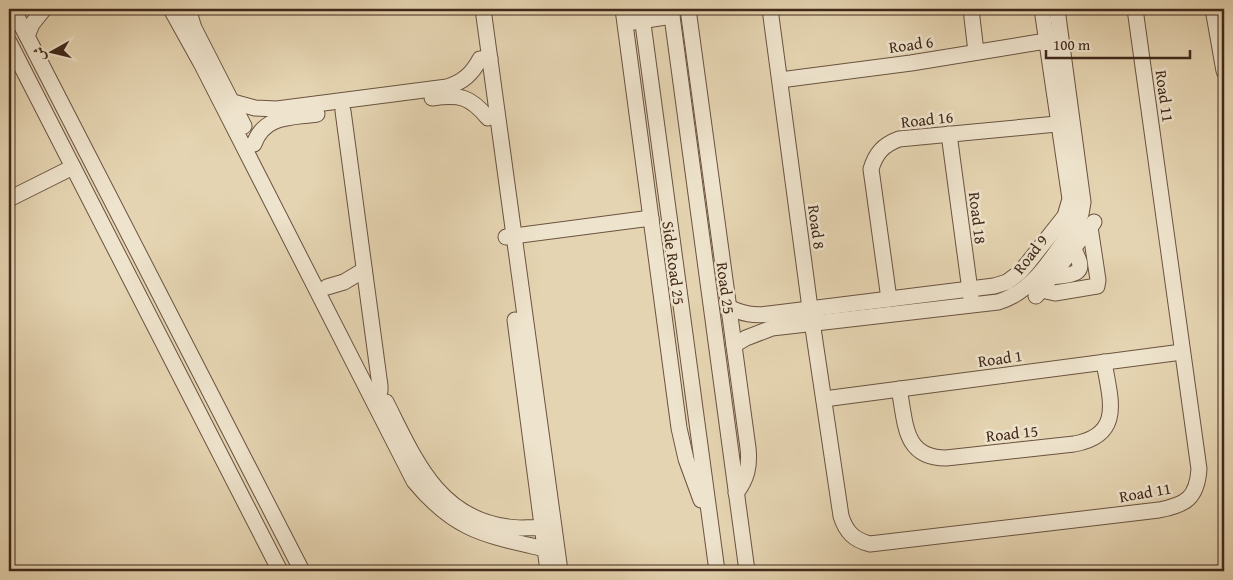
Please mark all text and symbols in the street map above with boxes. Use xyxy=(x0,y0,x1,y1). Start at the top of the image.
north arrow xyxy=(28,28,78,78)
scale bar xyxy=(1046,28,1189,60)
street label: Road 6 xyxy=(887,29,935,59)
text: 100 m xyxy=(1053,34,1091,55)
text: ش xyxy=(28,45,50,62)
street label: Road 11 xyxy=(1149,68,1181,124)
street label: Road 16 xyxy=(900,104,955,134)
street label: Road 18 xyxy=(963,191,993,246)
street label: Road 8 xyxy=(802,203,832,251)
street label: Side Road 25 xyxy=(656,220,692,306)
street label: Road 9 xyxy=(1007,229,1053,279)
street label: Road 25 xyxy=(710,260,742,316)
street label: Road 1 xyxy=(976,343,1024,373)
street label: Road 15 xyxy=(985,418,1039,448)
street label: Road 11 xyxy=(1117,476,1173,508)

